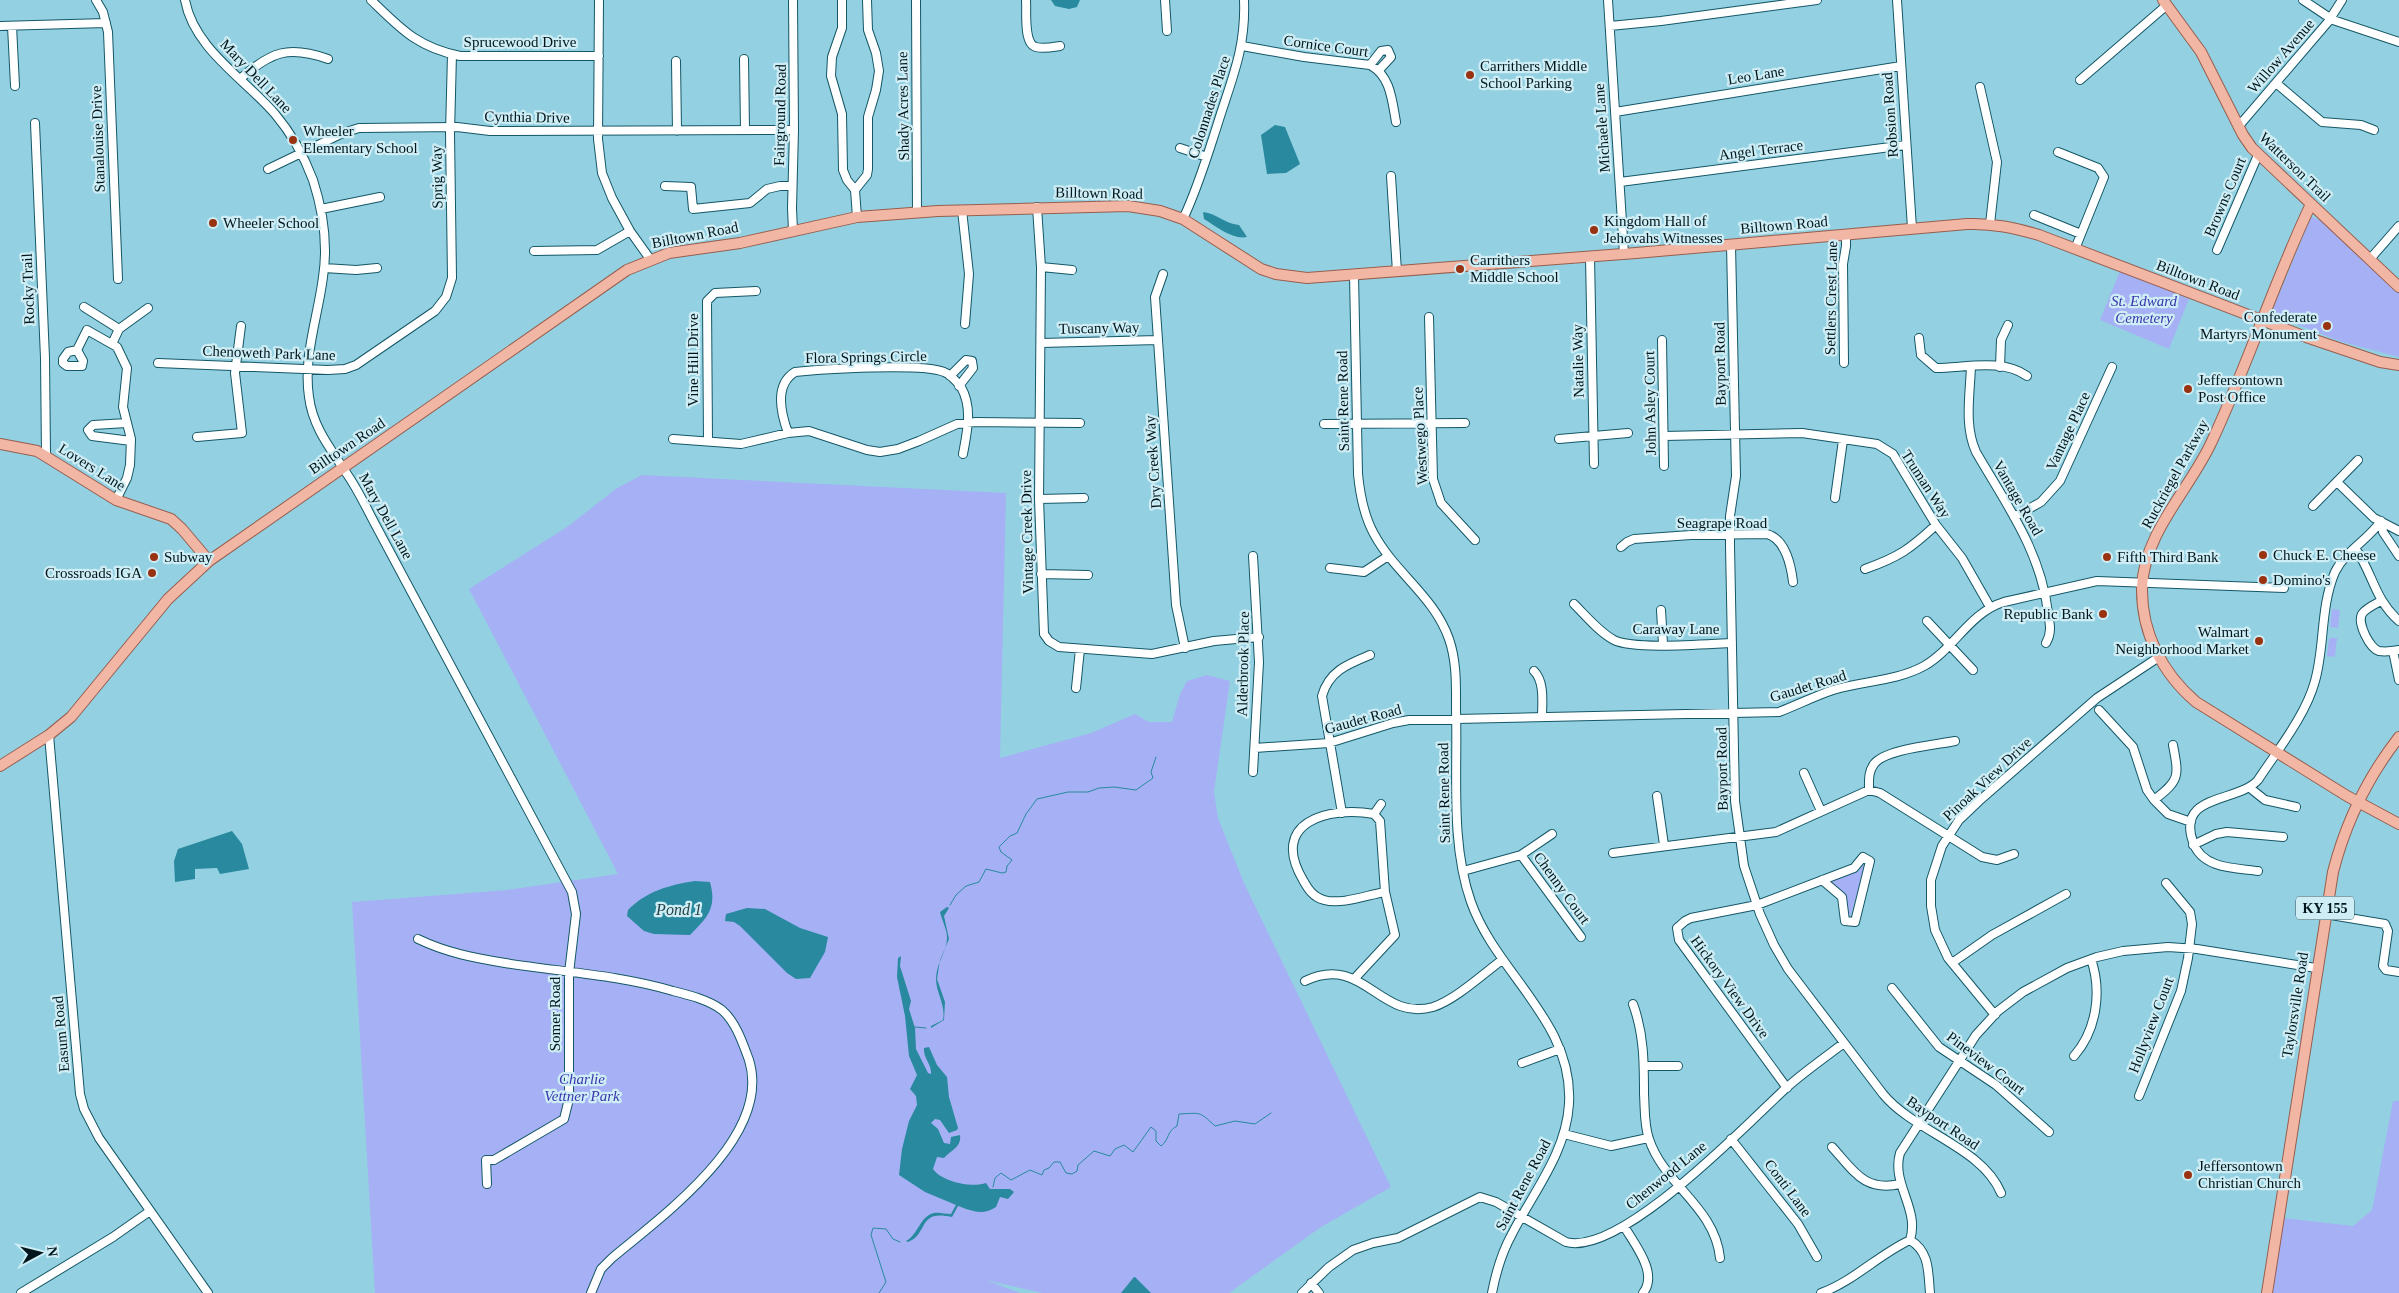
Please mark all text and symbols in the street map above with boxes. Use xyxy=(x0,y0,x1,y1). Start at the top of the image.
street label: Willow Avenue xyxy=(2245,15,2318,96)
street label: Cornice Court xyxy=(1283,32,1370,60)
street label: Sprucewood Drive xyxy=(464,34,577,50)
street label: Mary Dell Lane xyxy=(217,36,295,116)
street label: Shady Acres Lane xyxy=(894,51,912,161)
street label: Colonnades Place xyxy=(1185,53,1233,160)
place label: Carrithers Middle School Parking xyxy=(1480,58,1587,91)
street label: Fairground Road xyxy=(771,63,789,166)
street label: Leo Lane xyxy=(1727,63,1786,87)
marker: Carrithers Middle School Parking xyxy=(1464,69,1476,81)
street label: Robsion Road xyxy=(1879,71,1901,158)
street label: Michaele Lane xyxy=(1591,82,1613,173)
street label: Stanalouise Drive xyxy=(88,85,108,193)
street label: Cynthia Drive xyxy=(484,108,570,126)
place label: Wheeler Elementary School xyxy=(303,123,418,156)
street label: Watterson Trail xyxy=(2256,129,2334,205)
marker: Wheeler Elementary School xyxy=(287,134,299,146)
street label: Angel Terrace xyxy=(1718,137,1804,163)
street label: Sprig Way xyxy=(428,145,446,209)
street label: Browns Court xyxy=(2201,154,2249,239)
street label: Billtown Road xyxy=(1055,184,1144,202)
place label: Kingdom Hall of Jehovahs Witnesses xyxy=(1604,213,1723,246)
street label: Billtown Road xyxy=(1740,213,1829,237)
place label: Wheeler School xyxy=(223,215,319,231)
marker: Wheeler School xyxy=(207,217,219,229)
street label: Billtown Road xyxy=(650,219,740,251)
marker: Kingdom Hall of Jehovahs Witnesses xyxy=(1588,224,1600,236)
street label: Settlers Crest Lane xyxy=(1822,240,1840,355)
place label: Carrithers Middle School xyxy=(1470,252,1559,285)
street label: Rocky Trail xyxy=(19,253,37,325)
street label: Billtown Road xyxy=(2154,257,2242,303)
marker: Carrithers Middle School xyxy=(1454,263,1466,275)
park label: St. Edward Cemetery xyxy=(2111,293,2178,326)
place label: Confederate Martyrs Monument xyxy=(2200,309,2318,342)
street label: Vine Hill Drive xyxy=(685,313,701,407)
street label: Tuscany Way xyxy=(1058,319,1140,337)
marker: Confederate Martyrs Monument xyxy=(2321,320,2333,332)
street label: Bayport Road xyxy=(1711,322,1729,406)
street label: Natalie Way xyxy=(1569,323,1587,398)
street label: Chenoweth Park Lane xyxy=(202,343,336,363)
street label: Flora Springs Circle xyxy=(805,348,927,366)
street label: Saint Rene Road xyxy=(1334,350,1352,452)
street label: John Asley Court xyxy=(1641,350,1659,455)
place label: Jeffersontown Post Office xyxy=(2198,372,2283,405)
marker: Jeffersontown Post Office xyxy=(2182,383,2194,395)
street label: Westwego Place xyxy=(1409,386,1431,486)
street label: Vantage Place xyxy=(2043,389,2093,473)
street label: Dry Creek Way xyxy=(1142,414,1164,509)
street label: Billtown Road xyxy=(306,415,388,477)
street label: Ruckriegel Parkway xyxy=(2138,416,2212,531)
street label: Lovers Lane xyxy=(56,440,128,494)
street label: Truman Way xyxy=(1898,447,1954,521)
street label: Vantage Road xyxy=(1990,458,2046,539)
street label: Mary Dell Lane xyxy=(356,470,416,562)
street label: Vintage Creek Drive xyxy=(1018,470,1036,594)
street label: Seagrape Road xyxy=(1677,515,1768,531)
place label: Chuck E. Cheese xyxy=(2273,547,2376,563)
place label: Subway xyxy=(164,549,213,565)
place label: Fifth Third Bank xyxy=(2117,549,2219,565)
marker: Chuck E. Cheese xyxy=(2257,549,2269,561)
marker: Subway xyxy=(148,551,160,563)
marker: Fifth Third Bank xyxy=(2101,551,2113,563)
place label: Crossroads IGA xyxy=(45,565,142,581)
marker: Crossroads IGA xyxy=(146,567,158,579)
place label: Domino's xyxy=(2273,572,2331,588)
marker: Domino's xyxy=(2257,574,2269,586)
place label: Republic Bank xyxy=(2003,606,2093,622)
marker: Republic Bank xyxy=(2097,608,2109,620)
street label: Alderbrook Place xyxy=(1234,611,1252,717)
street label: Caraway Lane xyxy=(1632,621,1720,637)
place label: Walmart Neighborhood Market xyxy=(2115,624,2250,657)
marker: Walmart Neighborhood Market xyxy=(2253,635,2265,647)
street label: Gaudet Road xyxy=(1768,667,1848,705)
street label: Gaudet Road xyxy=(1323,701,1404,737)
street label: Bayport Road xyxy=(1713,727,1731,811)
street label: Pinoak View Drive xyxy=(1940,734,2035,824)
street label: Saint Rene Road xyxy=(1435,742,1453,844)
street label: Chenny Court xyxy=(1531,849,1594,928)
road number: KY 155 xyxy=(2296,896,2354,920)
water label: Pond 1 xyxy=(655,901,702,918)
street label: Hickory View Drive xyxy=(1688,933,1773,1041)
street label: Taylorsville Road xyxy=(2279,950,2311,1059)
street label: Hollyview Court xyxy=(2125,974,2177,1075)
street label: Somer Road xyxy=(547,976,563,1051)
street label: Easum Road xyxy=(50,995,72,1073)
street label: Pineview Court xyxy=(1944,1028,2029,1098)
park label: Charlie Vettner Park xyxy=(544,1071,620,1104)
street label: Bayport Road xyxy=(1904,1093,1983,1153)
street label: Saint Rene Road xyxy=(1492,1136,1554,1233)
street label: Chenwood Lane xyxy=(1623,1138,1710,1212)
street label: Conti Lane xyxy=(1761,1156,1815,1220)
place label: Jeffersontown Christian Church xyxy=(2198,1158,2301,1191)
marker: Jeffersontown Christian Church xyxy=(2182,1169,2194,1181)
north arrow xyxy=(15,1228,65,1278)
text: N xyxy=(44,1246,60,1257)

